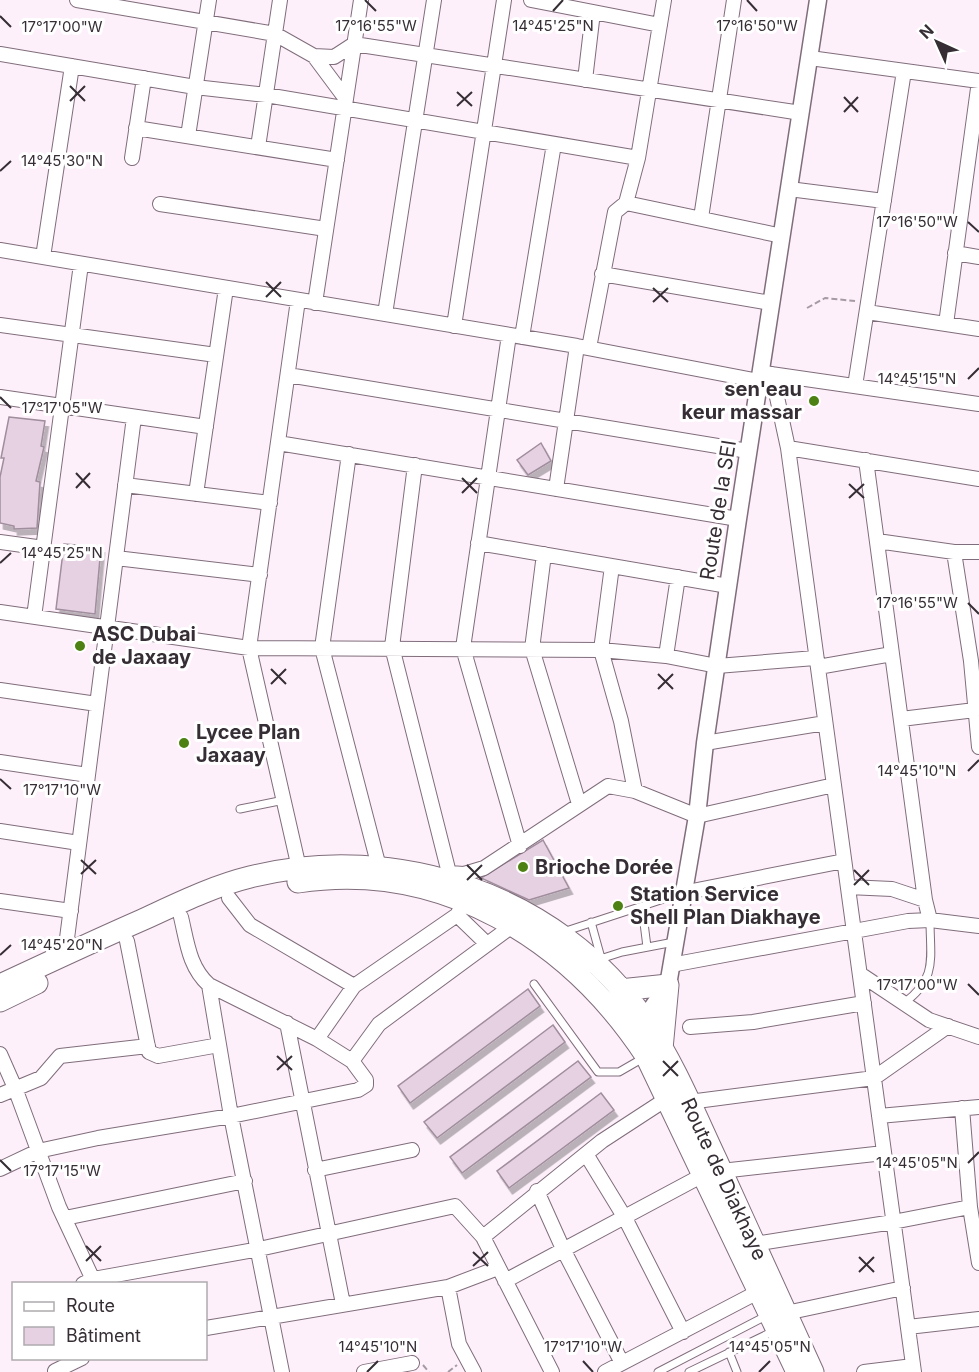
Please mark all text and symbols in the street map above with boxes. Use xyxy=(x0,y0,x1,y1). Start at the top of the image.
north arrow xyxy=(907,12,967,72)
text: 17°16'55"W xyxy=(335,16,417,35)
text: 14°45'25"N xyxy=(512,16,594,35)
text: 17°16'50"W xyxy=(716,16,798,35)
text: 17°17'00"W xyxy=(21,17,103,36)
text: N xyxy=(915,20,938,43)
text: 14°45'30"N xyxy=(21,151,103,170)
text: 17°16'50"W xyxy=(876,212,958,231)
text: 14°45'15"N xyxy=(878,369,956,388)
place label: sen'eau keur massar xyxy=(682,377,802,424)
marker: sen'eau keur massar xyxy=(807,394,821,408)
text: 17°17'05"W xyxy=(22,398,103,417)
street label: Route de la SEI xyxy=(695,438,741,582)
text: 14°45'25"N xyxy=(21,543,103,562)
text: 17°16'55"W xyxy=(876,593,958,612)
place label: ASC Dubai de Jaxaay xyxy=(92,622,196,669)
marker: ASC Dubai de Jaxaay xyxy=(73,639,87,653)
place label: Lycee Plan Jaxaay xyxy=(196,720,300,767)
marker: Lycee Plan Jaxaay xyxy=(177,736,191,750)
text: 14°45'10"N xyxy=(878,761,956,780)
text: 17°17'10"W xyxy=(23,780,101,799)
place label: Brioche Dorée xyxy=(535,855,673,879)
marker: Brioche Dorée xyxy=(516,860,530,874)
place label: Station Service Shell Plan Diakhaye xyxy=(630,882,821,929)
marker: Station Service Shell Plan Diakhaye xyxy=(611,899,625,913)
text: 14°45'20"N xyxy=(21,935,103,954)
text: 17°17'00"W xyxy=(876,975,958,994)
street label: Route de Diakhaye xyxy=(676,1094,772,1264)
text: 14°45'05"N xyxy=(876,1153,958,1172)
text: 17°17'15"W xyxy=(23,1161,101,1180)
legend xyxy=(12,1282,207,1360)
text: Route xyxy=(66,1295,115,1316)
text: Bâtiment xyxy=(66,1325,141,1346)
text: 14°45'10"N xyxy=(339,1337,417,1356)
text: 17°17'10"W xyxy=(544,1337,622,1356)
text: 14°45'05"N xyxy=(729,1337,811,1356)

